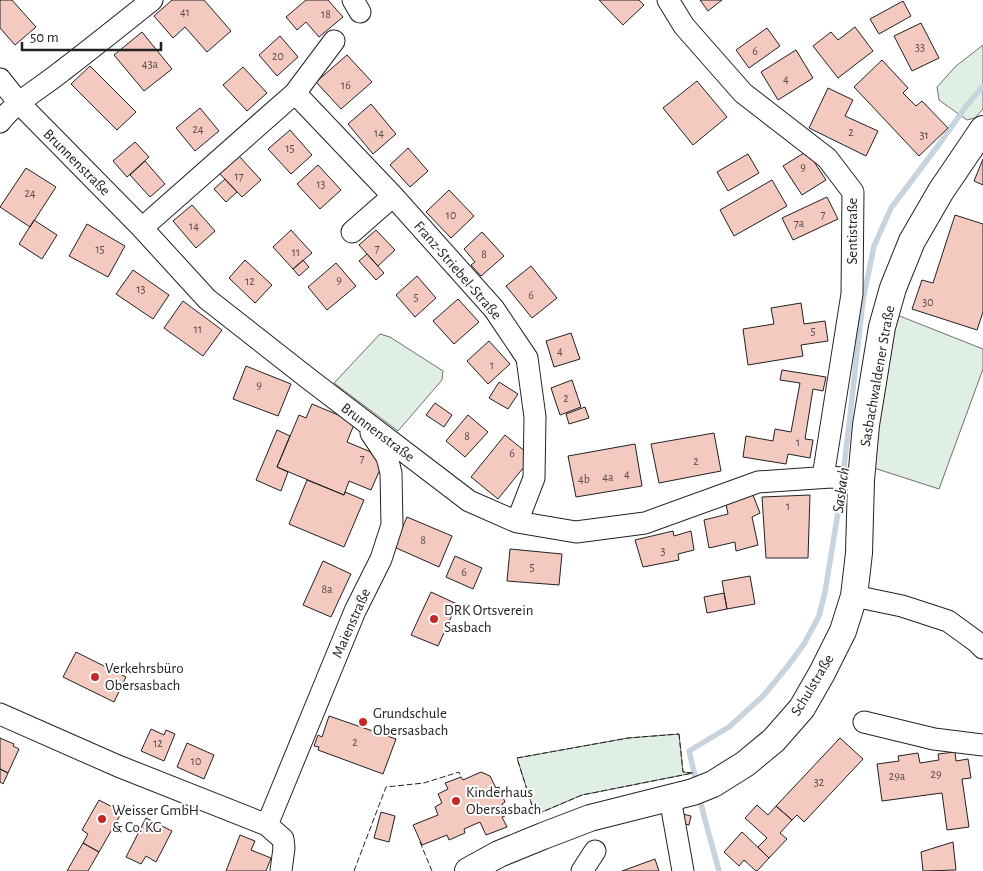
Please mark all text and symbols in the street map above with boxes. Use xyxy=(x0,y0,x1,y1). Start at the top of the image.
house number: 41 xyxy=(180,6,190,18)
house number: 18 xyxy=(321,8,331,20)
scale bar xyxy=(22,20,161,52)
text: 50 m xyxy=(30,30,59,45)
house number: 33 xyxy=(915,41,925,53)
house number: 6 xyxy=(752,45,758,57)
house number: 20 xyxy=(272,50,284,62)
house number: 43a xyxy=(142,58,159,70)
house number: 4 xyxy=(783,73,789,85)
house number: 16 xyxy=(341,79,351,91)
house number: 24 xyxy=(192,123,204,135)
street label: Brunnenstraße xyxy=(40,126,113,199)
house number: 2 xyxy=(848,126,854,138)
house number: 14 xyxy=(374,127,384,139)
house number: 31 xyxy=(919,129,929,141)
house number: 15 xyxy=(285,142,295,154)
house number: 9 xyxy=(800,161,806,173)
house number: 17 xyxy=(234,170,244,182)
house number: 13 xyxy=(316,178,326,190)
house number: 24 xyxy=(24,187,36,199)
street label: Sentistraße xyxy=(845,197,860,265)
house number: 7 xyxy=(820,208,826,220)
house number: 10 xyxy=(446,209,456,221)
house number: 7a xyxy=(794,217,805,229)
street label: Franz-Striebel-Straße xyxy=(411,218,504,322)
house number: 14 xyxy=(189,220,199,232)
house number: 7 xyxy=(374,242,380,254)
house number: 15 xyxy=(95,243,105,255)
house number: 11 xyxy=(292,246,300,258)
house number: 8 xyxy=(481,248,487,260)
house number: 9 xyxy=(336,274,342,286)
house number: 12 xyxy=(245,275,255,287)
house number: 13 xyxy=(136,283,146,295)
house number: 6 xyxy=(528,289,534,301)
house number: 5 xyxy=(413,291,419,303)
house number: 30 xyxy=(922,296,934,308)
street label: Sasbachwaldener Straße xyxy=(858,304,897,448)
house number: 11 xyxy=(194,323,202,335)
house number: 5 xyxy=(810,325,816,337)
house number: 4 xyxy=(557,345,563,357)
house number: 1 xyxy=(490,359,494,371)
house number: 9 xyxy=(256,379,262,391)
house number: 2 xyxy=(563,392,569,404)
street label: Brunnenstraße xyxy=(338,400,417,465)
house number: 8 xyxy=(464,430,470,442)
house number: 1 xyxy=(796,436,800,448)
house number: 6 xyxy=(509,447,515,459)
house number: 7 xyxy=(359,452,365,464)
house number: 2 xyxy=(693,455,699,467)
water label: Sasbach xyxy=(830,466,852,514)
house number: 4 xyxy=(624,468,630,480)
house number: 4a xyxy=(602,471,614,483)
house number: 4b xyxy=(578,473,590,485)
house number: 1 xyxy=(786,500,790,512)
house number: 8 xyxy=(420,534,426,546)
house number: 3 xyxy=(661,545,666,557)
house number: 5 xyxy=(529,561,535,573)
house number: 6 xyxy=(461,566,467,578)
house number: 8a xyxy=(321,583,333,595)
street label: Maienstraße xyxy=(330,586,373,660)
place label: DRK Ortsverein Sasbach xyxy=(444,603,534,635)
marker: DRK Ortsverein Sasbach xyxy=(428,613,440,625)
street label: Schulstraße xyxy=(788,652,837,719)
place label: Verkehrsbüro Obersasbach xyxy=(105,661,184,693)
marker: Verkehrsbüro Obersasbach xyxy=(89,671,101,683)
place label: Grundschule Obersasbach xyxy=(373,706,448,738)
marker: Grundschule Obersasbach xyxy=(357,716,369,728)
house number: 2 xyxy=(352,736,358,748)
house number: 12 xyxy=(153,737,163,749)
house number: 10 xyxy=(191,755,201,767)
house number: 29 xyxy=(930,768,942,780)
house number: 29a xyxy=(889,770,906,782)
house number: 32 xyxy=(814,776,825,788)
place label: Kinderhaus Obersasbach xyxy=(466,785,541,817)
marker: Kinderhaus Obersasbach xyxy=(450,795,462,807)
place label: Weisser GmbH & Co. KG xyxy=(112,803,199,835)
marker: Weisser GmbH & Co. KG xyxy=(96,813,108,825)

